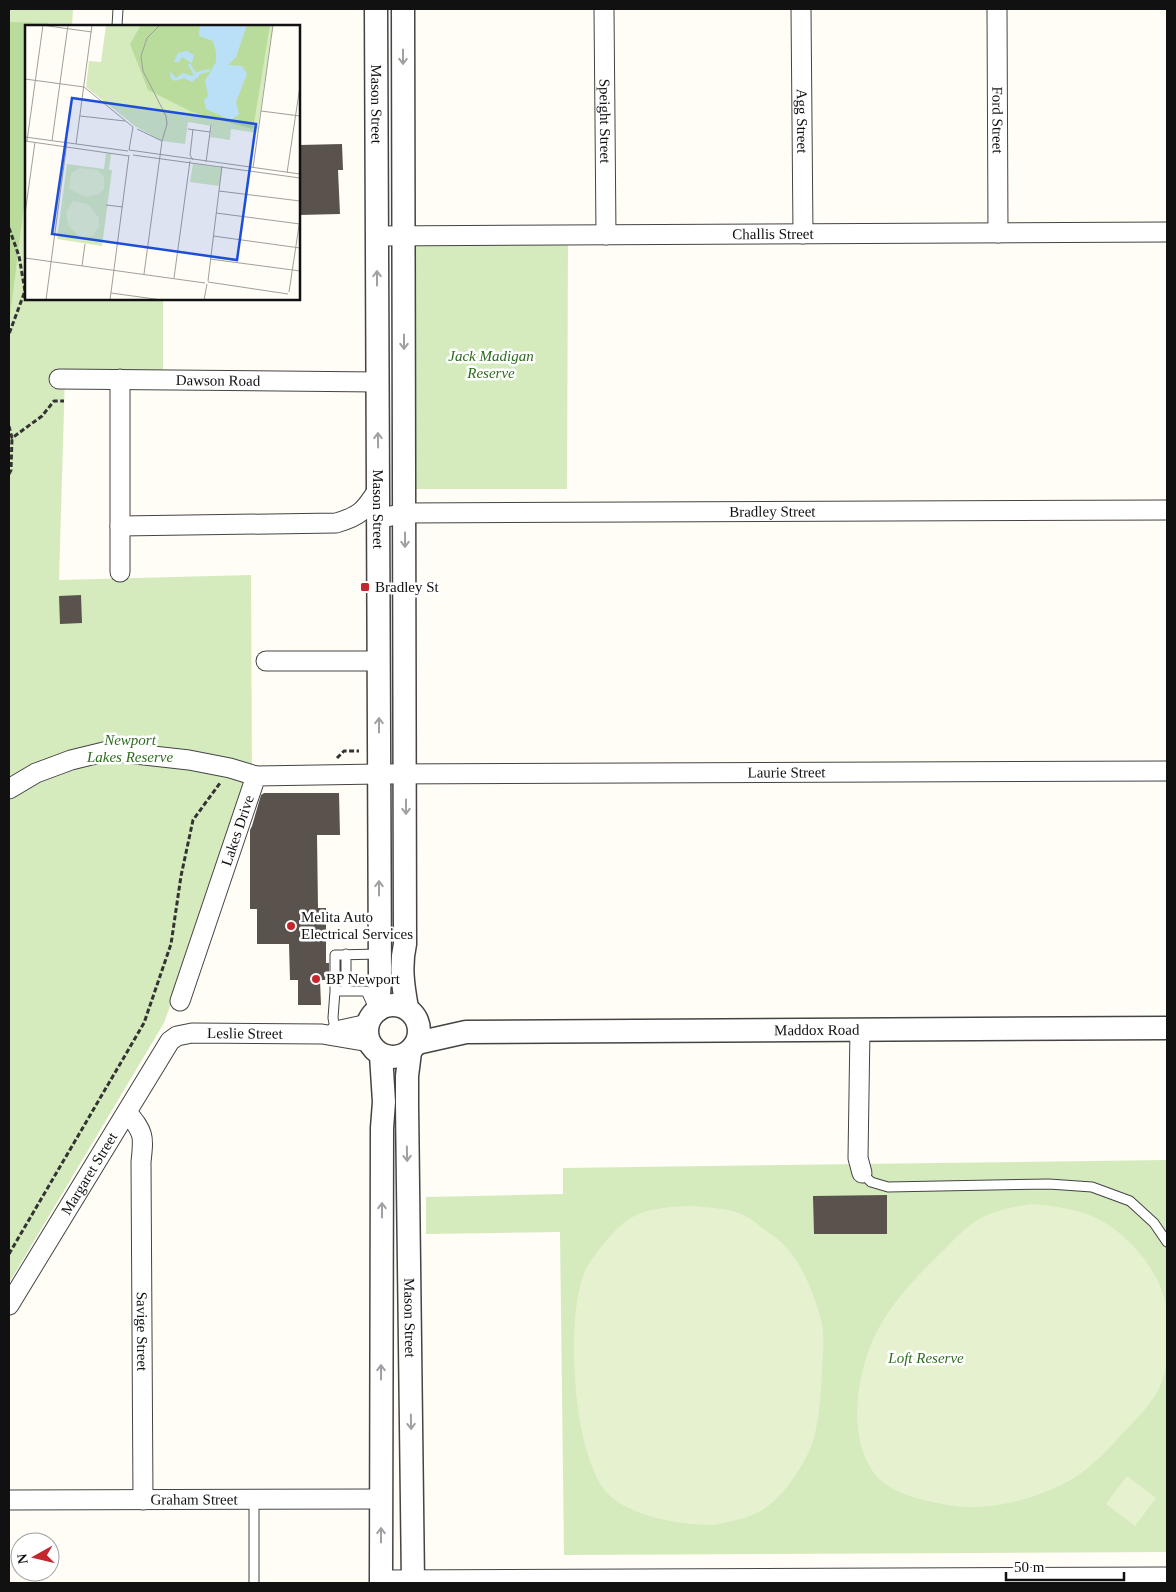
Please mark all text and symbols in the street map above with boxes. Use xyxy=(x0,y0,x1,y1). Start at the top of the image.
inset map xyxy=(25,25,300,300)
one-way arrow xyxy=(398,49,408,65)
street label: Mason Street xyxy=(368,64,385,145)
street label: Speight Street xyxy=(597,79,613,164)
street label: Ford Street xyxy=(989,86,1006,154)
street label: Agg Street xyxy=(794,89,810,154)
street label: Challis Street xyxy=(732,226,815,242)
one-way arrow xyxy=(372,270,382,286)
one-way arrow xyxy=(399,334,409,350)
park label: Jack Madigan Reserve xyxy=(448,348,534,381)
street label: Dawson Road xyxy=(176,372,261,389)
one-way arrow xyxy=(373,432,383,448)
street label: Mason Street xyxy=(370,469,386,550)
street label: Bradley Street xyxy=(729,503,816,520)
one-way arrow xyxy=(400,532,409,548)
place label: Bradley St xyxy=(375,579,440,595)
marker: Bradley St xyxy=(359,581,371,593)
one-way arrow xyxy=(374,717,384,734)
park label: Newport Lakes Reserve xyxy=(86,732,173,765)
street label: Laurie Street xyxy=(747,764,826,781)
street label: Lakes Drive xyxy=(218,793,257,868)
one-way arrow xyxy=(401,799,411,815)
one-way arrow xyxy=(374,880,384,896)
place label: Melita Auto Electrical Services xyxy=(301,909,413,942)
marker: Melita Auto Electrical Services xyxy=(285,920,297,932)
place label: BP Newport xyxy=(326,971,401,987)
marker: BP Newport xyxy=(310,973,322,985)
street label: Maddox Road xyxy=(774,1022,860,1038)
street label: Leslie Street xyxy=(207,1025,284,1042)
street label: Margaret Street xyxy=(58,1129,121,1218)
one-way arrow xyxy=(402,1146,412,1162)
one-way arrow xyxy=(377,1202,387,1218)
street label: Mason Street xyxy=(401,1278,418,1359)
street label: Savige Street xyxy=(134,1292,150,1372)
park label: Loft Reserve xyxy=(887,1350,964,1366)
one-way arrow xyxy=(376,1364,386,1380)
one-way arrow xyxy=(406,1413,415,1429)
street label: Graham Street xyxy=(150,1491,238,1508)
one-way arrow xyxy=(376,1527,386,1543)
north arrow xyxy=(10,1532,60,1582)
scale bar xyxy=(1006,1550,1124,1582)
text: N xyxy=(14,1553,31,1565)
text: 50 m xyxy=(1014,1559,1045,1575)

